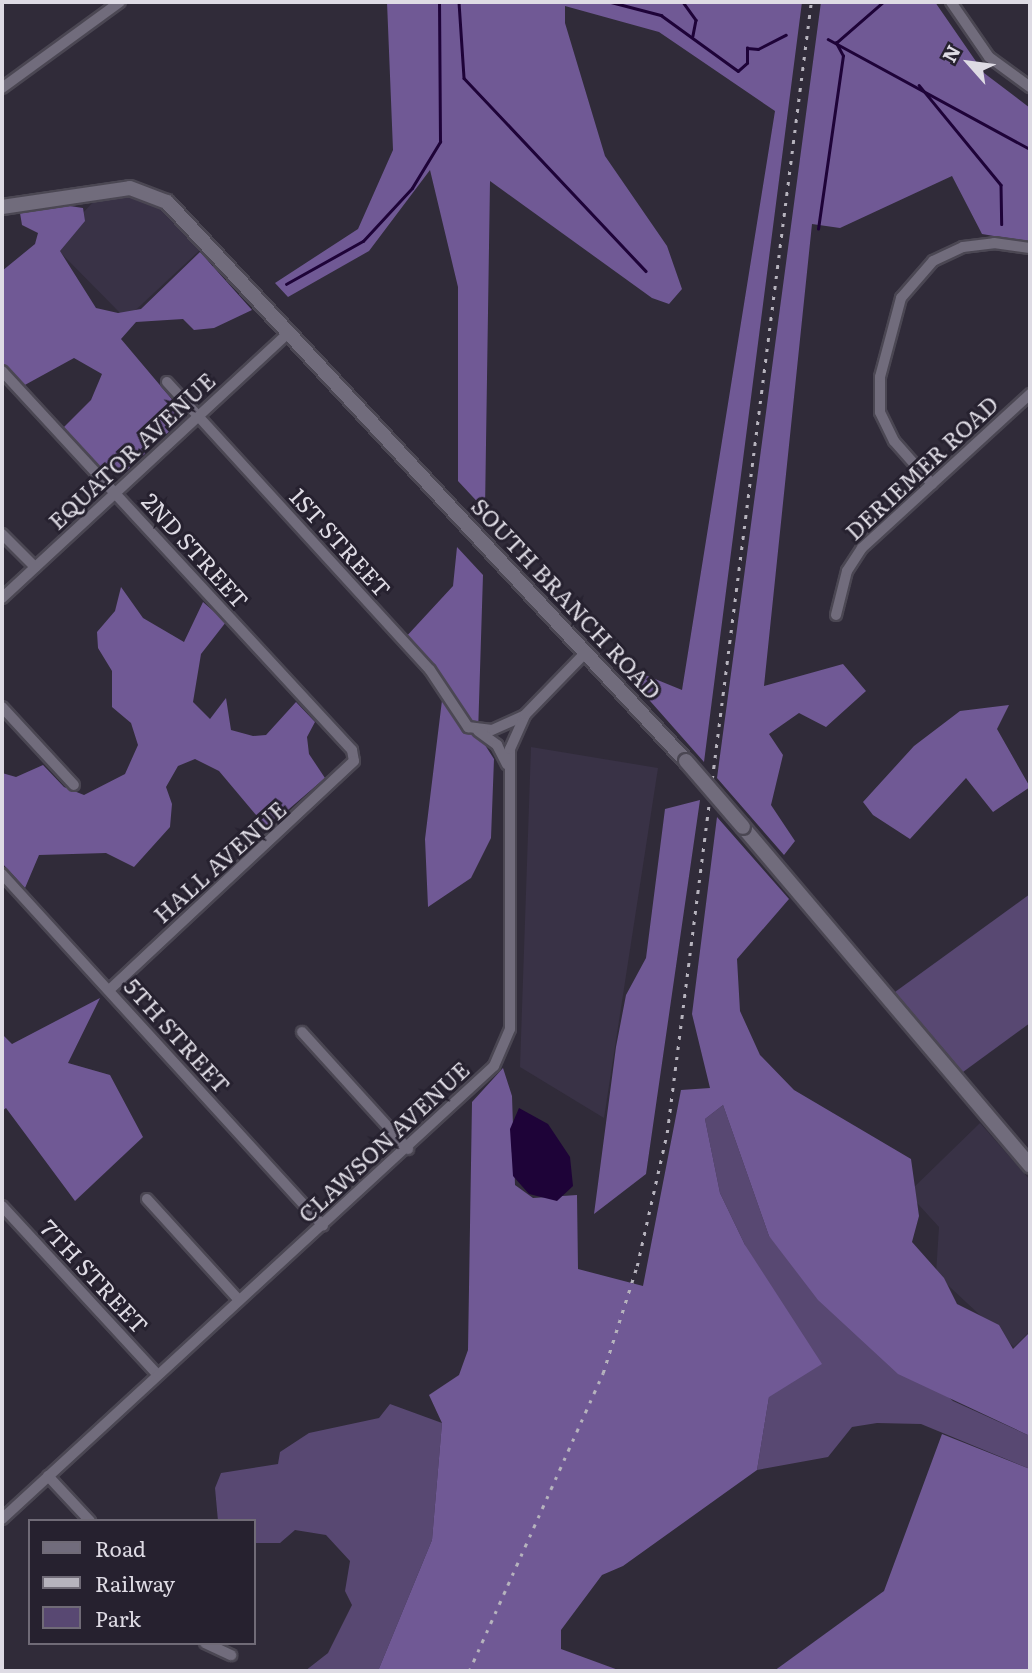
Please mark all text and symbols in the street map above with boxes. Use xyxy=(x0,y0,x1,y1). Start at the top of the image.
north arrow xyxy=(934,28,1004,98)
text: N xyxy=(934,40,967,67)
street label: EQUATOR AVENUE xyxy=(42,366,220,534)
street label: DERIEMER ROAD xyxy=(839,389,1003,545)
street label: 1ST STREET xyxy=(285,482,397,602)
street label: 2ND STREET xyxy=(137,487,255,613)
street label: SOUTH BRANCH ROAD xyxy=(466,492,668,704)
street label: HALL AVENUE xyxy=(147,794,291,928)
street label: 5TH STREET xyxy=(119,972,237,1098)
street label: CLAWSON AVENUE xyxy=(292,1055,474,1227)
street label: 7TH STREET xyxy=(35,1214,155,1338)
legend xyxy=(28,1519,256,1645)
text: Road xyxy=(95,1532,146,1563)
text: Railway xyxy=(95,1567,175,1598)
text: Park xyxy=(95,1602,141,1633)

